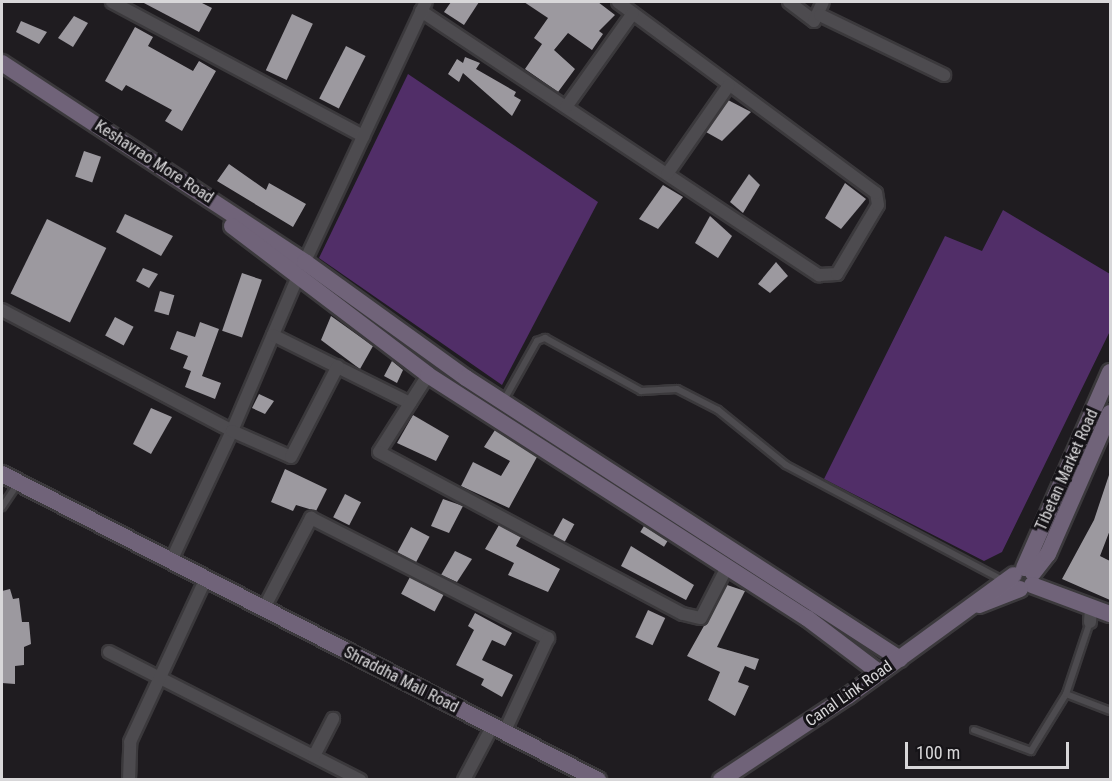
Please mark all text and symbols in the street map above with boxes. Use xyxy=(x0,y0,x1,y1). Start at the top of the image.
street label: Keshavrao More Road xyxy=(91,117,217,207)
street label: Tibetan Market Road xyxy=(1032,406,1102,534)
street label: Shraddha Mall Road xyxy=(340,643,462,717)
street label: Canal Link Road xyxy=(802,657,896,731)
scale bar xyxy=(908,730,1072,768)
text: 100 m xyxy=(916,742,960,763)

